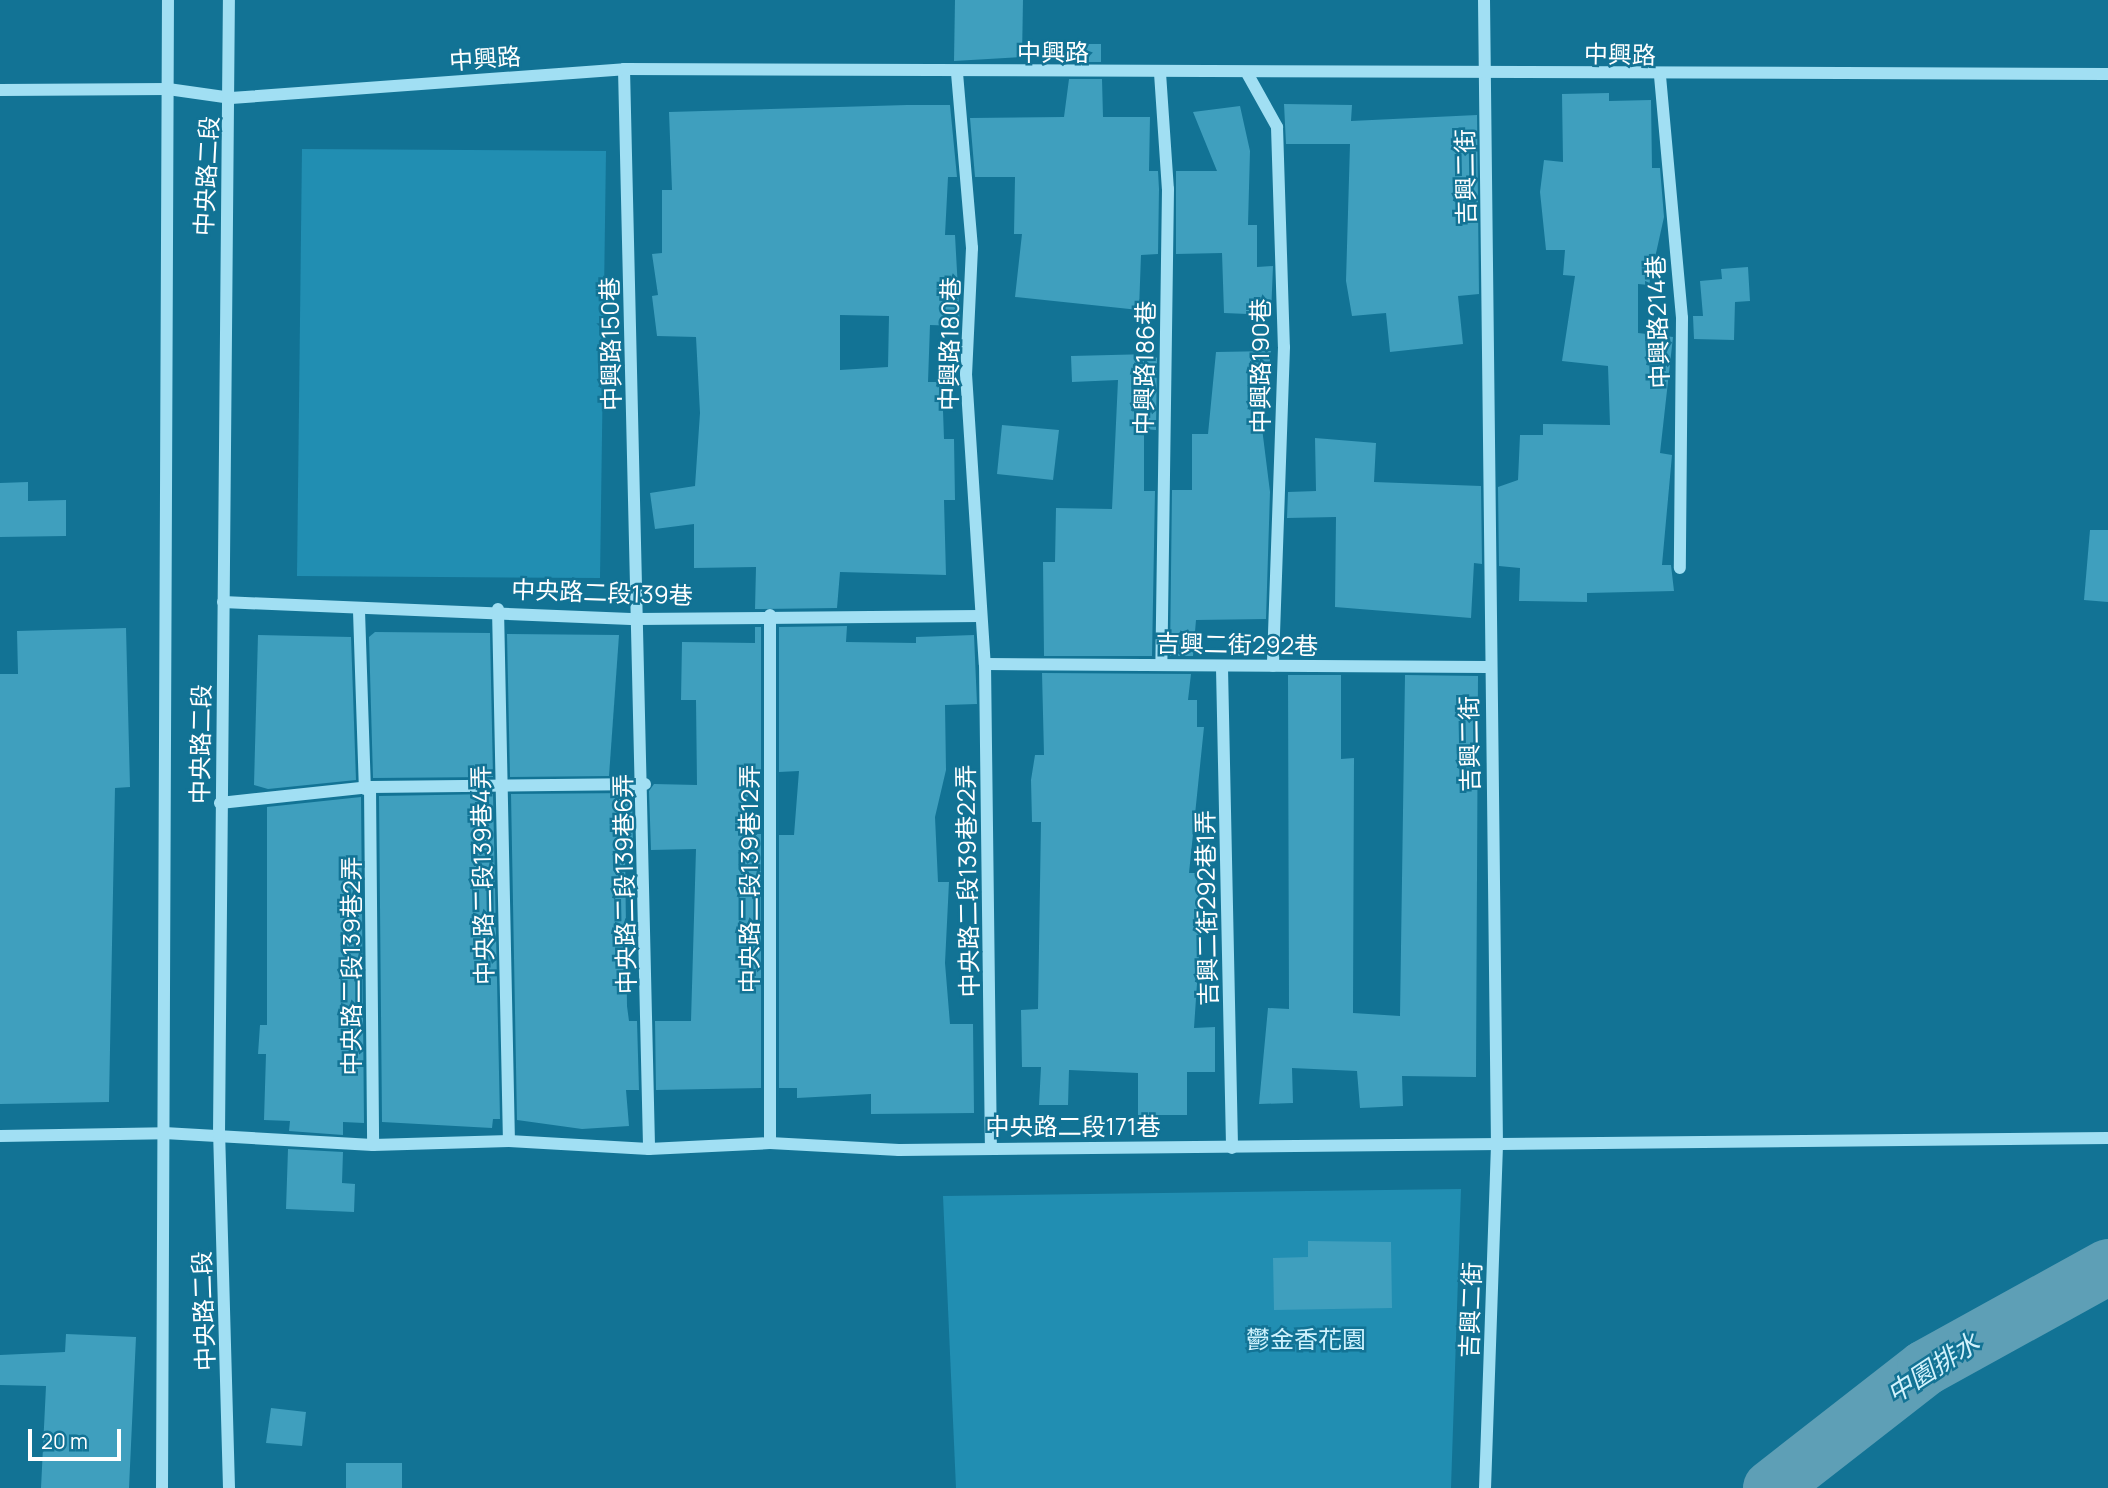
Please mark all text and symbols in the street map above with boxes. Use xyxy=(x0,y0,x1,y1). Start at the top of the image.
street label: 中興路 xyxy=(1017,38,1089,66)
street label: 中興路 xyxy=(1584,39,1656,69)
street label: 中興路 xyxy=(448,41,522,75)
street label: 中央路二段 xyxy=(188,115,224,237)
street label: 吉興二街 xyxy=(1450,129,1480,225)
street label: 中興路214巷 xyxy=(1640,255,1674,389)
street label: 中興路150巷 xyxy=(594,277,626,411)
street label: 中興路180巷 xyxy=(933,277,965,411)
street label: 中興路190巷 xyxy=(1246,299,1274,433)
street label: 中興路186巷 xyxy=(1128,301,1160,435)
street label: 中央路二段139巷 xyxy=(511,574,693,610)
street label: 吉興二街292巷 xyxy=(1156,628,1318,660)
street label: 中央路二段 xyxy=(185,684,215,804)
street label: 吉興二街 xyxy=(1454,696,1484,792)
street label: 中央路二段139巷22弄 xyxy=(951,764,983,998)
street label: 中央路二段139巷4弄 xyxy=(466,765,498,985)
street label: 中央路二段139巷12弄 xyxy=(735,765,763,993)
street label: 中央路二段139巷6弄 xyxy=(608,774,640,994)
street label: 吉興二街292巷1弄 xyxy=(1190,810,1222,1006)
street label: 中央路二段139巷2弄 xyxy=(337,856,365,1076)
street label: 中央路二段171巷 xyxy=(986,1112,1160,1140)
street label: 中央路二段 xyxy=(187,1251,219,1371)
street label: 吉興二街 xyxy=(1454,1262,1486,1358)
park label: 鬱金香花園 xyxy=(1246,1325,1366,1353)
water label: 中園排水 xyxy=(1881,1327,1985,1409)
scale bar xyxy=(32,1414,124,1458)
text: 20 m xyxy=(41,1427,88,1455)

